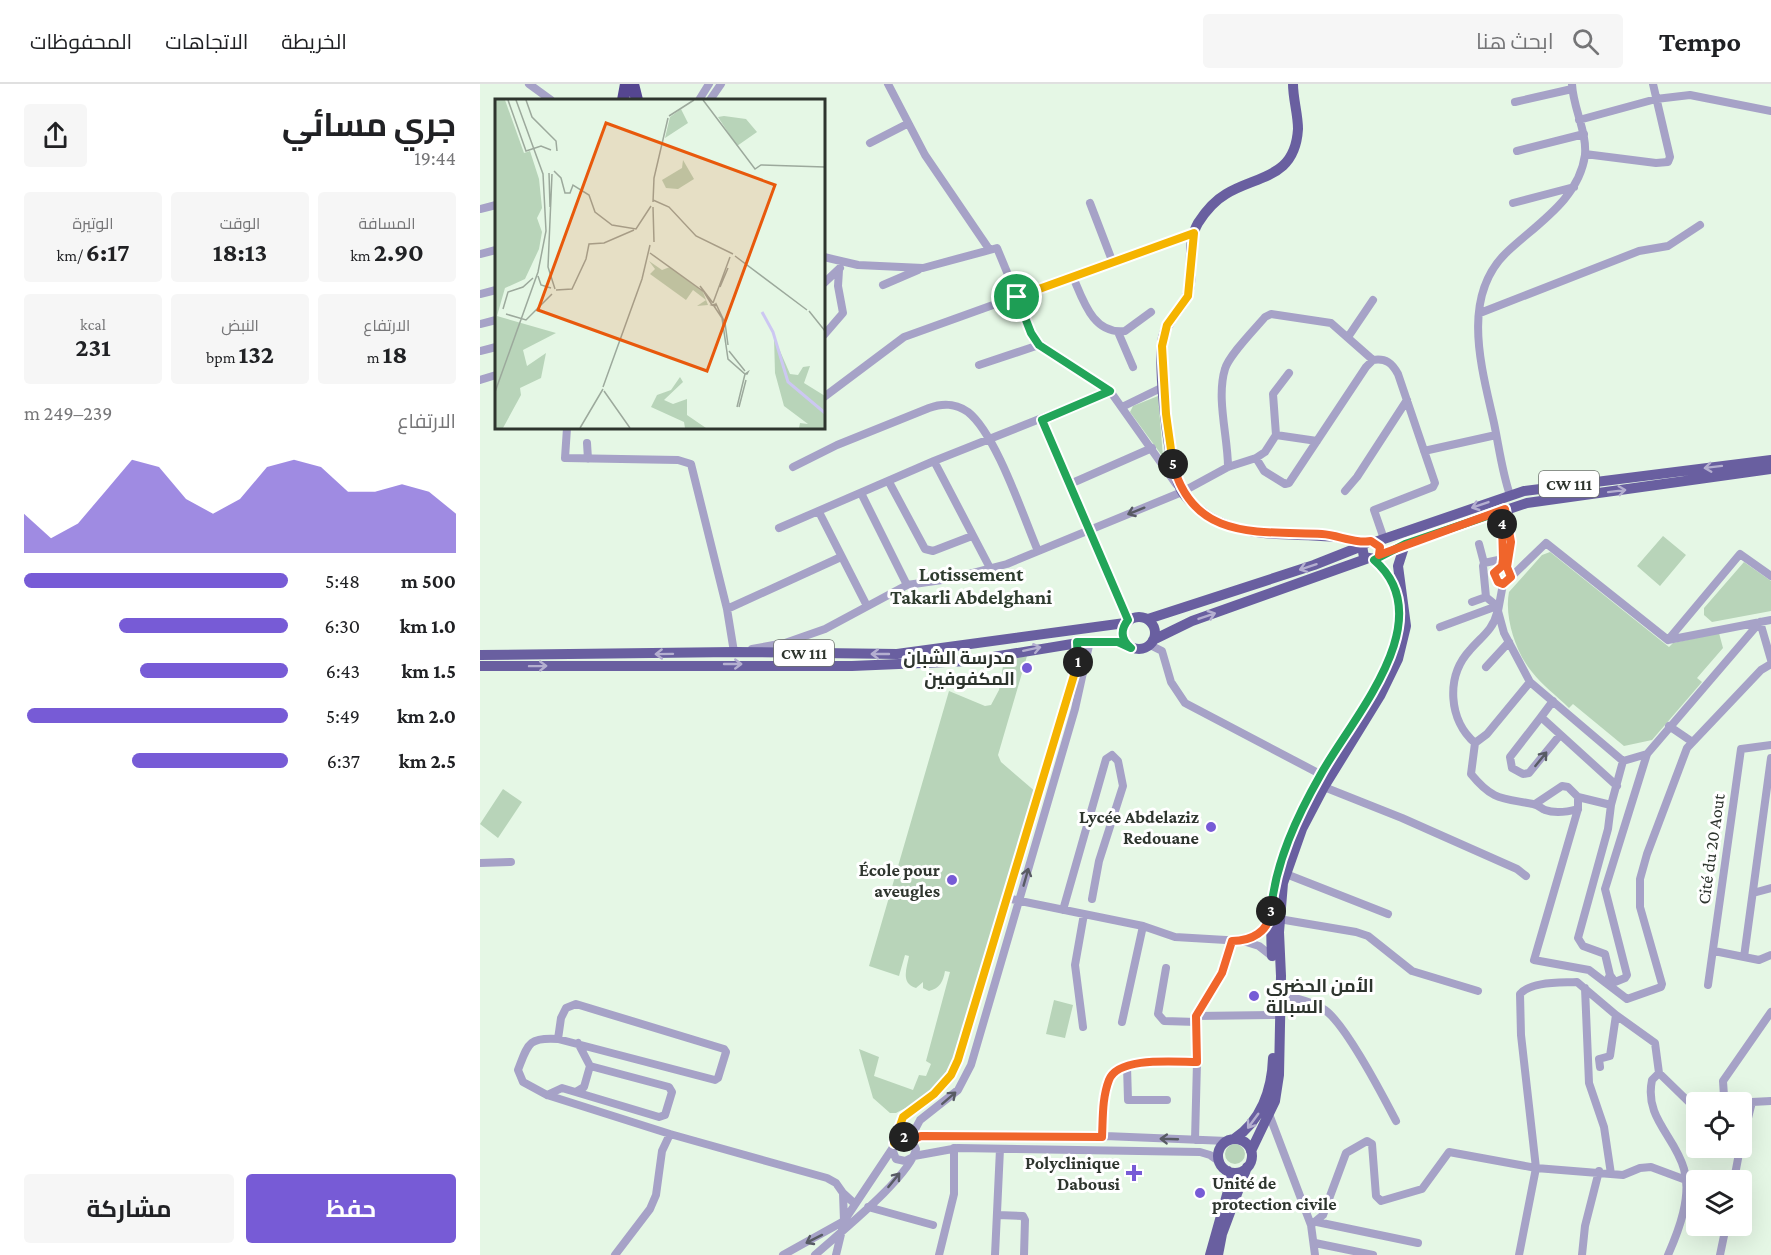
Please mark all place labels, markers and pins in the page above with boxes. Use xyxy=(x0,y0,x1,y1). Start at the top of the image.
pin xyxy=(991,271,1042,322)
pin: 5 xyxy=(1158,449,1188,479)
pin: 4 xyxy=(1487,509,1517,539)
pin: 1 xyxy=(1063,647,1093,677)
place label: مدرسة الشبان المكفوفين xyxy=(903,648,1015,690)
marker: مدرسة الشبان المكفوفين xyxy=(1020,661,1034,675)
place label: Lycée Abdelaziz Redouane xyxy=(1079,807,1199,848)
marker: Lycée Abdelaziz Redouane xyxy=(1204,820,1218,834)
place label: École pour aveugles xyxy=(859,860,940,901)
marker: École pour aveugles xyxy=(945,873,959,887)
pin: 3 xyxy=(1256,896,1286,926)
place label: الأمن الحضري السبالة xyxy=(1266,976,1374,1017)
marker: الأمن الحضري السبالة xyxy=(1247,989,1261,1003)
pin: 2 xyxy=(889,1122,919,1152)
place label: Polyclinique Dabousi xyxy=(1025,1153,1121,1194)
marker: Polyclinique Dabousi xyxy=(1125,1164,1143,1182)
place label: Unité de protection civile xyxy=(1212,1173,1337,1214)
marker: Unité de protection civile xyxy=(1193,1186,1207,1200)

